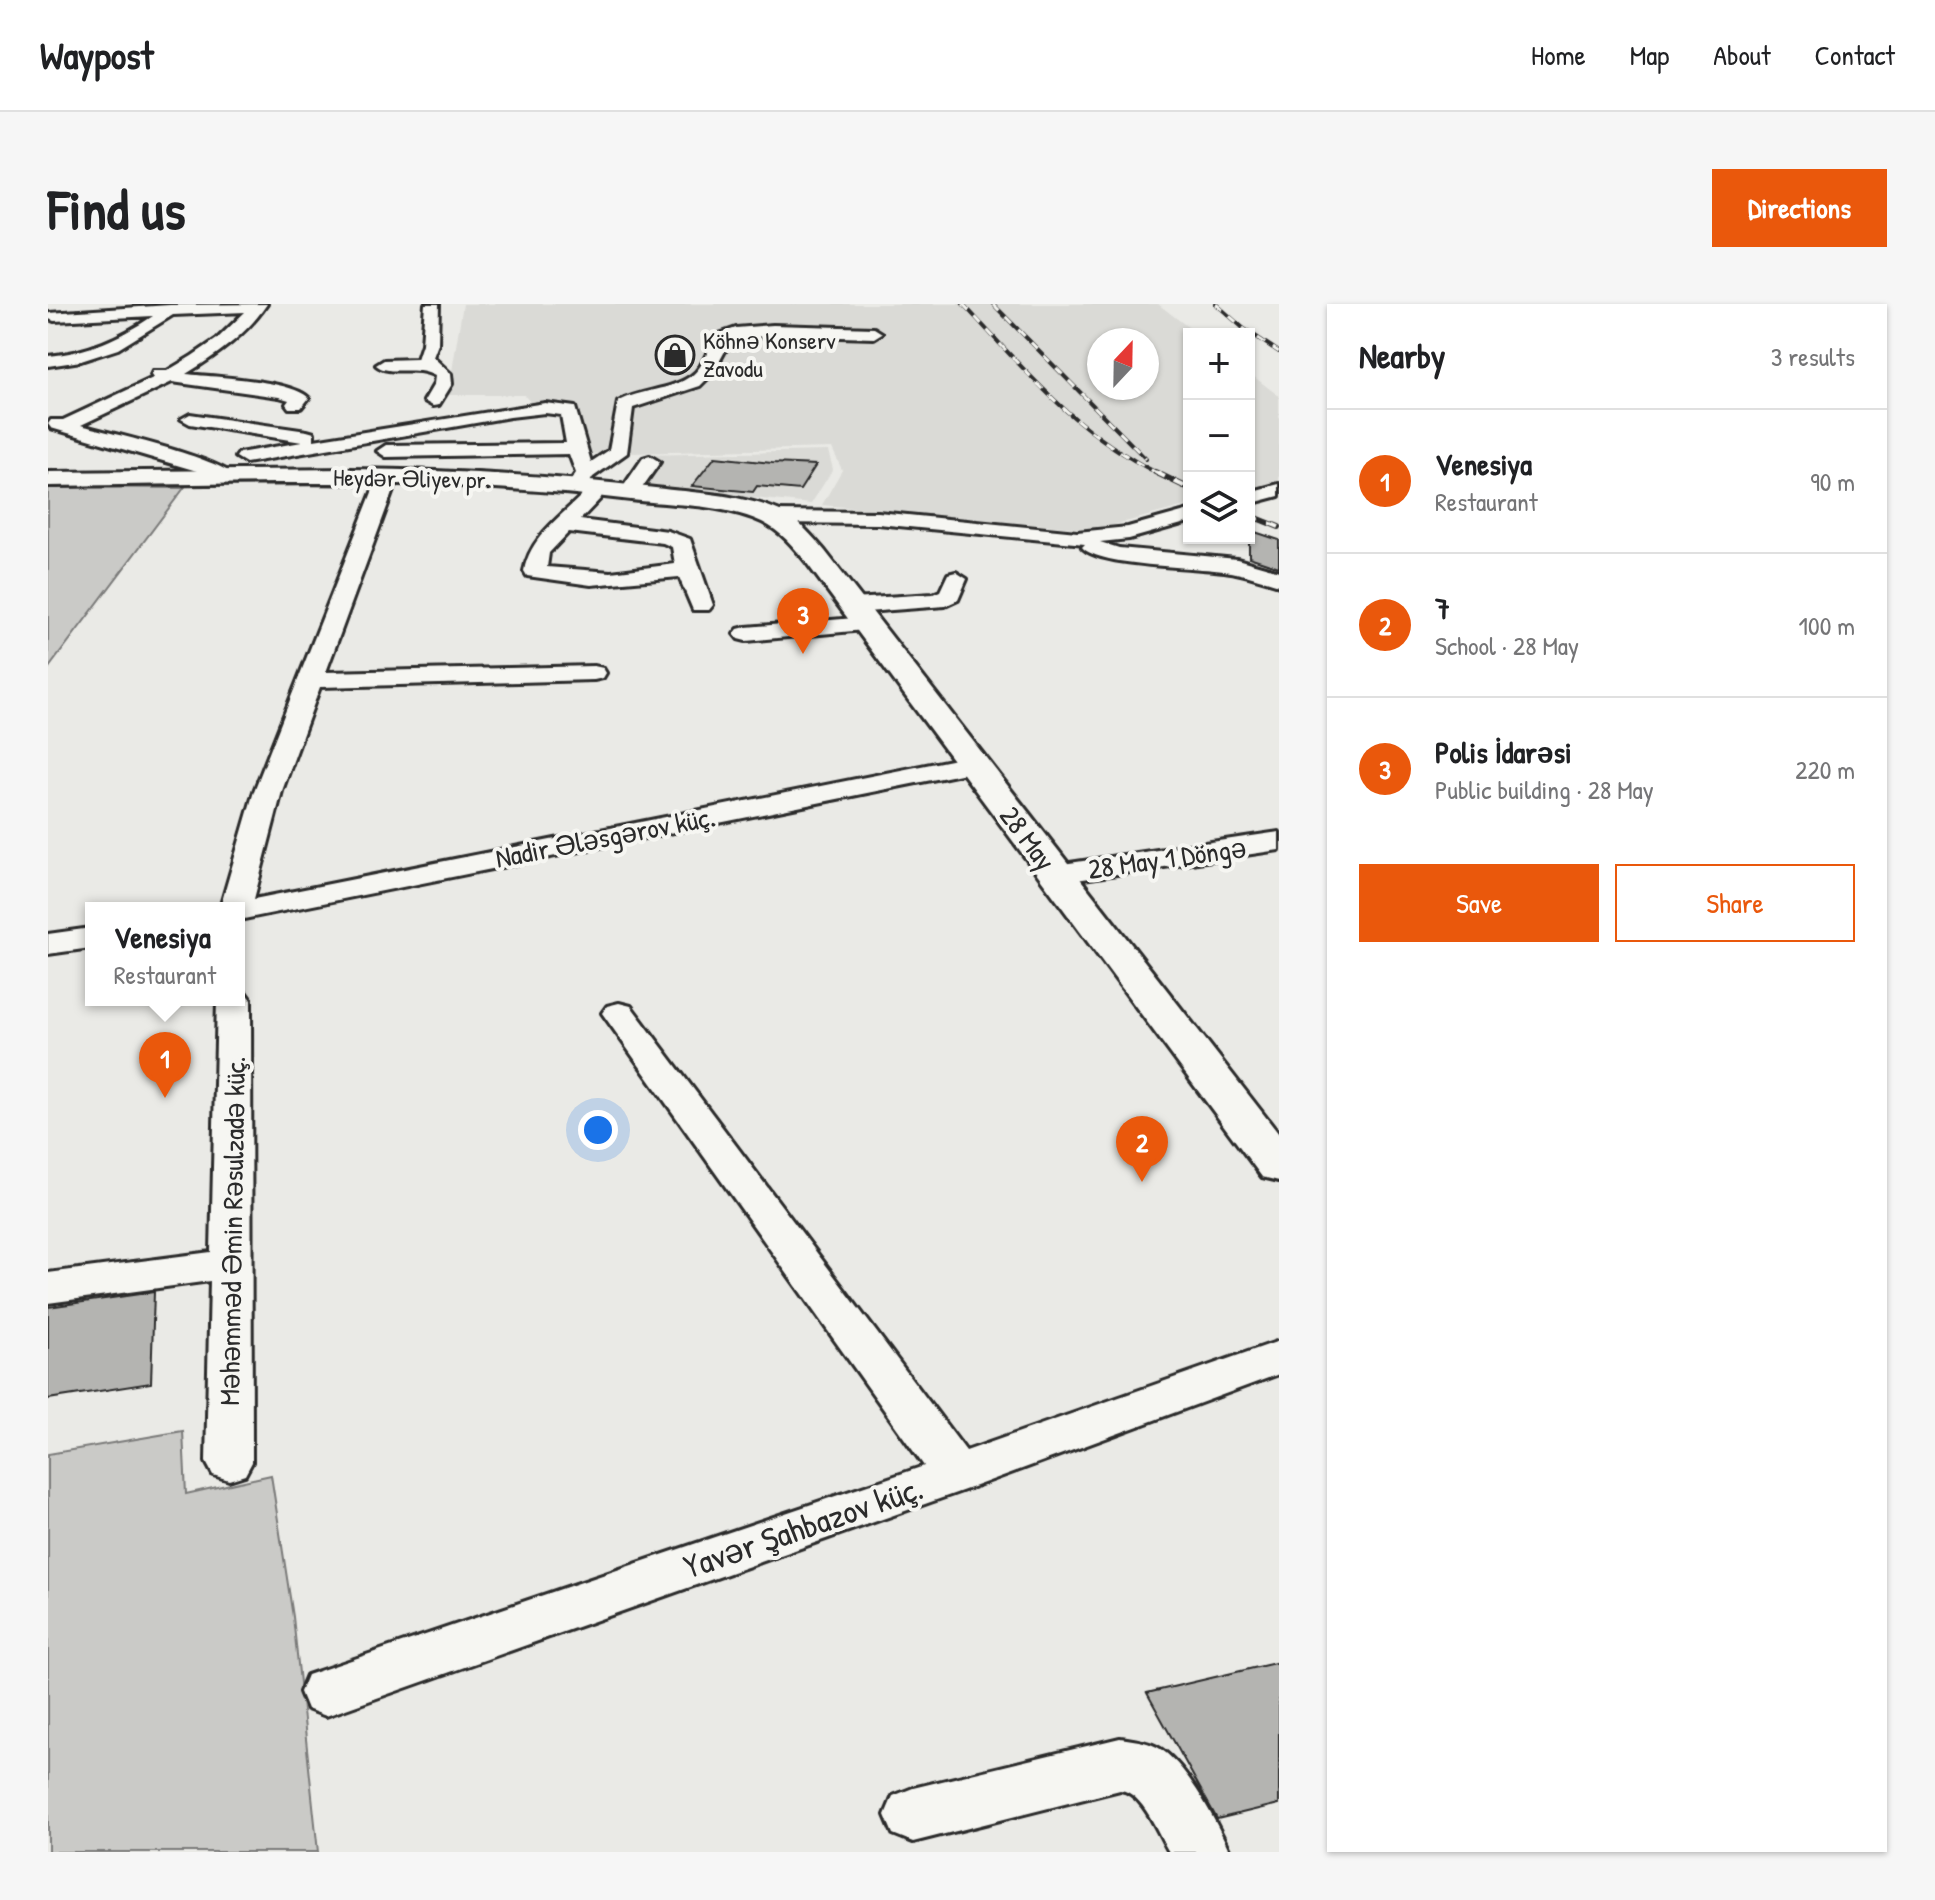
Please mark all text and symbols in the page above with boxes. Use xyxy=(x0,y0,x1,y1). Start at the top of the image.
text: Waypost xyxy=(40,29,154,81)
text: Home xyxy=(1531,36,1586,74)
text: Map xyxy=(1630,36,1669,74)
text: About xyxy=(1713,36,1771,74)
text: Contact xyxy=(1815,36,1895,74)
button: Directions xyxy=(1712,169,1887,247)
text: Find us xyxy=(48,171,186,246)
place label: Köhnə Konserv Zavodu xyxy=(703,324,836,384)
north arrow xyxy=(1087,328,1159,400)
map controls xyxy=(1183,328,1255,544)
button: + xyxy=(1183,328,1255,400)
text: Nearby xyxy=(1359,333,1445,379)
shop icon: Köhnə Konserv Zavodu xyxy=(654,334,696,376)
text: 3 results xyxy=(1771,339,1855,374)
button: − xyxy=(1183,400,1255,472)
text: Venesiya xyxy=(1435,444,1532,484)
street label: Heydər Əliyev pr. xyxy=(333,461,491,495)
text: 1 xyxy=(1380,464,1390,499)
text: 90 m xyxy=(1810,464,1855,499)
button: layers xyxy=(1183,472,1255,544)
text: Restaurant xyxy=(1435,484,1538,519)
pin: 3 xyxy=(777,588,829,654)
text: 7 xyxy=(1435,588,1450,628)
text: 2 xyxy=(1379,608,1391,643)
text: 100 m xyxy=(1799,608,1855,643)
text: School · 28 May xyxy=(1435,628,1579,663)
text: Polis İdarəsi xyxy=(1435,732,1572,772)
text: 3 xyxy=(1379,752,1391,787)
text: 220 m xyxy=(1795,752,1855,787)
text: Public building · 28 May xyxy=(1435,772,1654,807)
street label: Nadir Ələsgərov küç. xyxy=(492,797,718,877)
street label: 28 May xyxy=(991,798,1065,878)
street label: 28 May 1 Döngə xyxy=(1085,828,1249,888)
button: Save xyxy=(1359,864,1599,942)
button: Share xyxy=(1615,864,1855,942)
popup xyxy=(85,902,245,1006)
text: Venesiya xyxy=(114,917,211,957)
text: Restaurant xyxy=(114,957,216,992)
pin: 1 xyxy=(139,1032,191,1098)
street label: Məhəmməd Əmin Rəsulzadə küç. xyxy=(210,1056,254,1406)
your location xyxy=(578,1110,618,1150)
pin: 2 xyxy=(1116,1116,1168,1182)
street label: Yavər Şahbazov küç. xyxy=(677,1465,929,1589)

